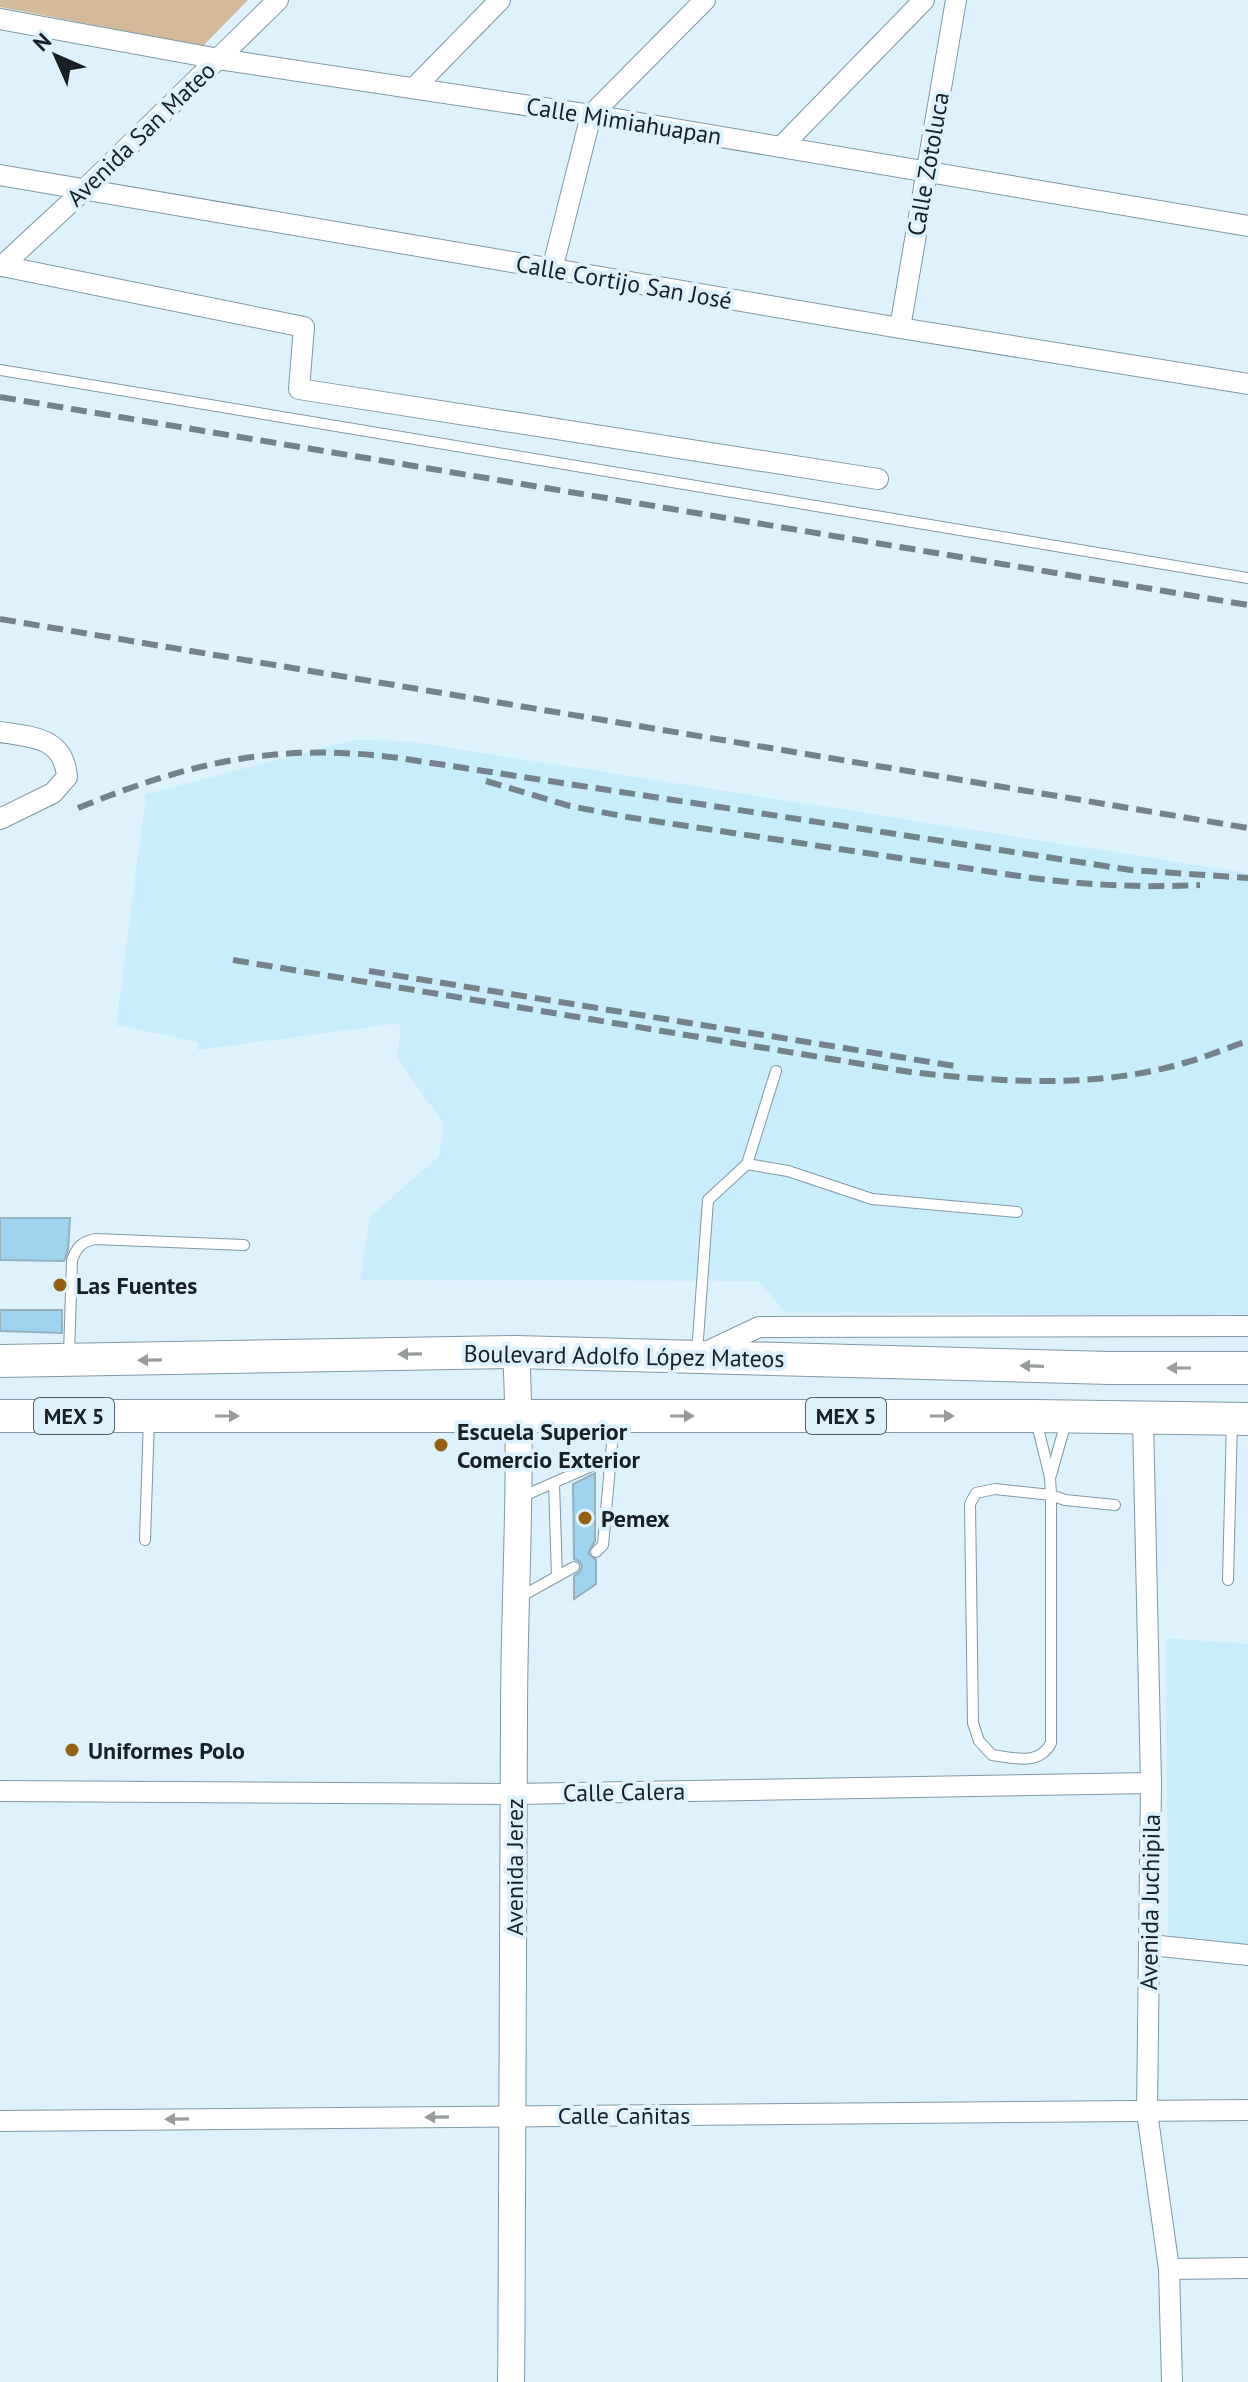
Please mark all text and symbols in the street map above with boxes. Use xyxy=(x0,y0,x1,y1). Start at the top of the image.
north arrow xyxy=(16,16,96,96)
text: N xyxy=(27,27,57,57)
street label: Avenida San Mateo xyxy=(60,55,222,213)
street label: Calle Mimiahuapan xyxy=(524,90,724,152)
street label: Calle Zotoluca xyxy=(900,90,956,238)
street label: Calle Cortijo San José xyxy=(513,248,735,316)
place label: Las Fuentes xyxy=(76,1270,197,1301)
marker: Las Fuentes xyxy=(51,1276,69,1294)
street label: Boulevard Adolfo López Mateos xyxy=(463,1338,785,1374)
one-way arrow xyxy=(397,1348,422,1361)
one-way arrow xyxy=(137,1354,162,1366)
one-way arrow xyxy=(1019,1359,1044,1372)
one-way arrow xyxy=(1166,1362,1191,1374)
road number: MEX 5 xyxy=(34,1398,114,1434)
road number: MEX 5 xyxy=(806,1398,886,1434)
one-way arrow xyxy=(215,1410,240,1422)
one-way arrow xyxy=(670,1410,695,1422)
one-way arrow xyxy=(930,1410,955,1422)
place label: Escuela Superior Comercio Exterior xyxy=(457,1416,641,1475)
marker: Escuela Superior Comercio Exterior xyxy=(432,1436,450,1454)
place label: Pemex xyxy=(601,1503,670,1534)
marker: Pemex xyxy=(576,1509,594,1527)
place label: Uniformes Polo xyxy=(88,1735,245,1766)
marker: Uniformes Polo xyxy=(63,1741,81,1759)
street label: Calle Calera xyxy=(563,1775,685,1809)
street label: Avenida Jerez xyxy=(499,1798,530,1936)
street label: Avenida Juchipila xyxy=(1133,1814,1167,1990)
street label: Calle Cañitas xyxy=(558,2100,690,2131)
one-way arrow xyxy=(424,2111,449,2123)
one-way arrow xyxy=(164,2113,189,2126)

